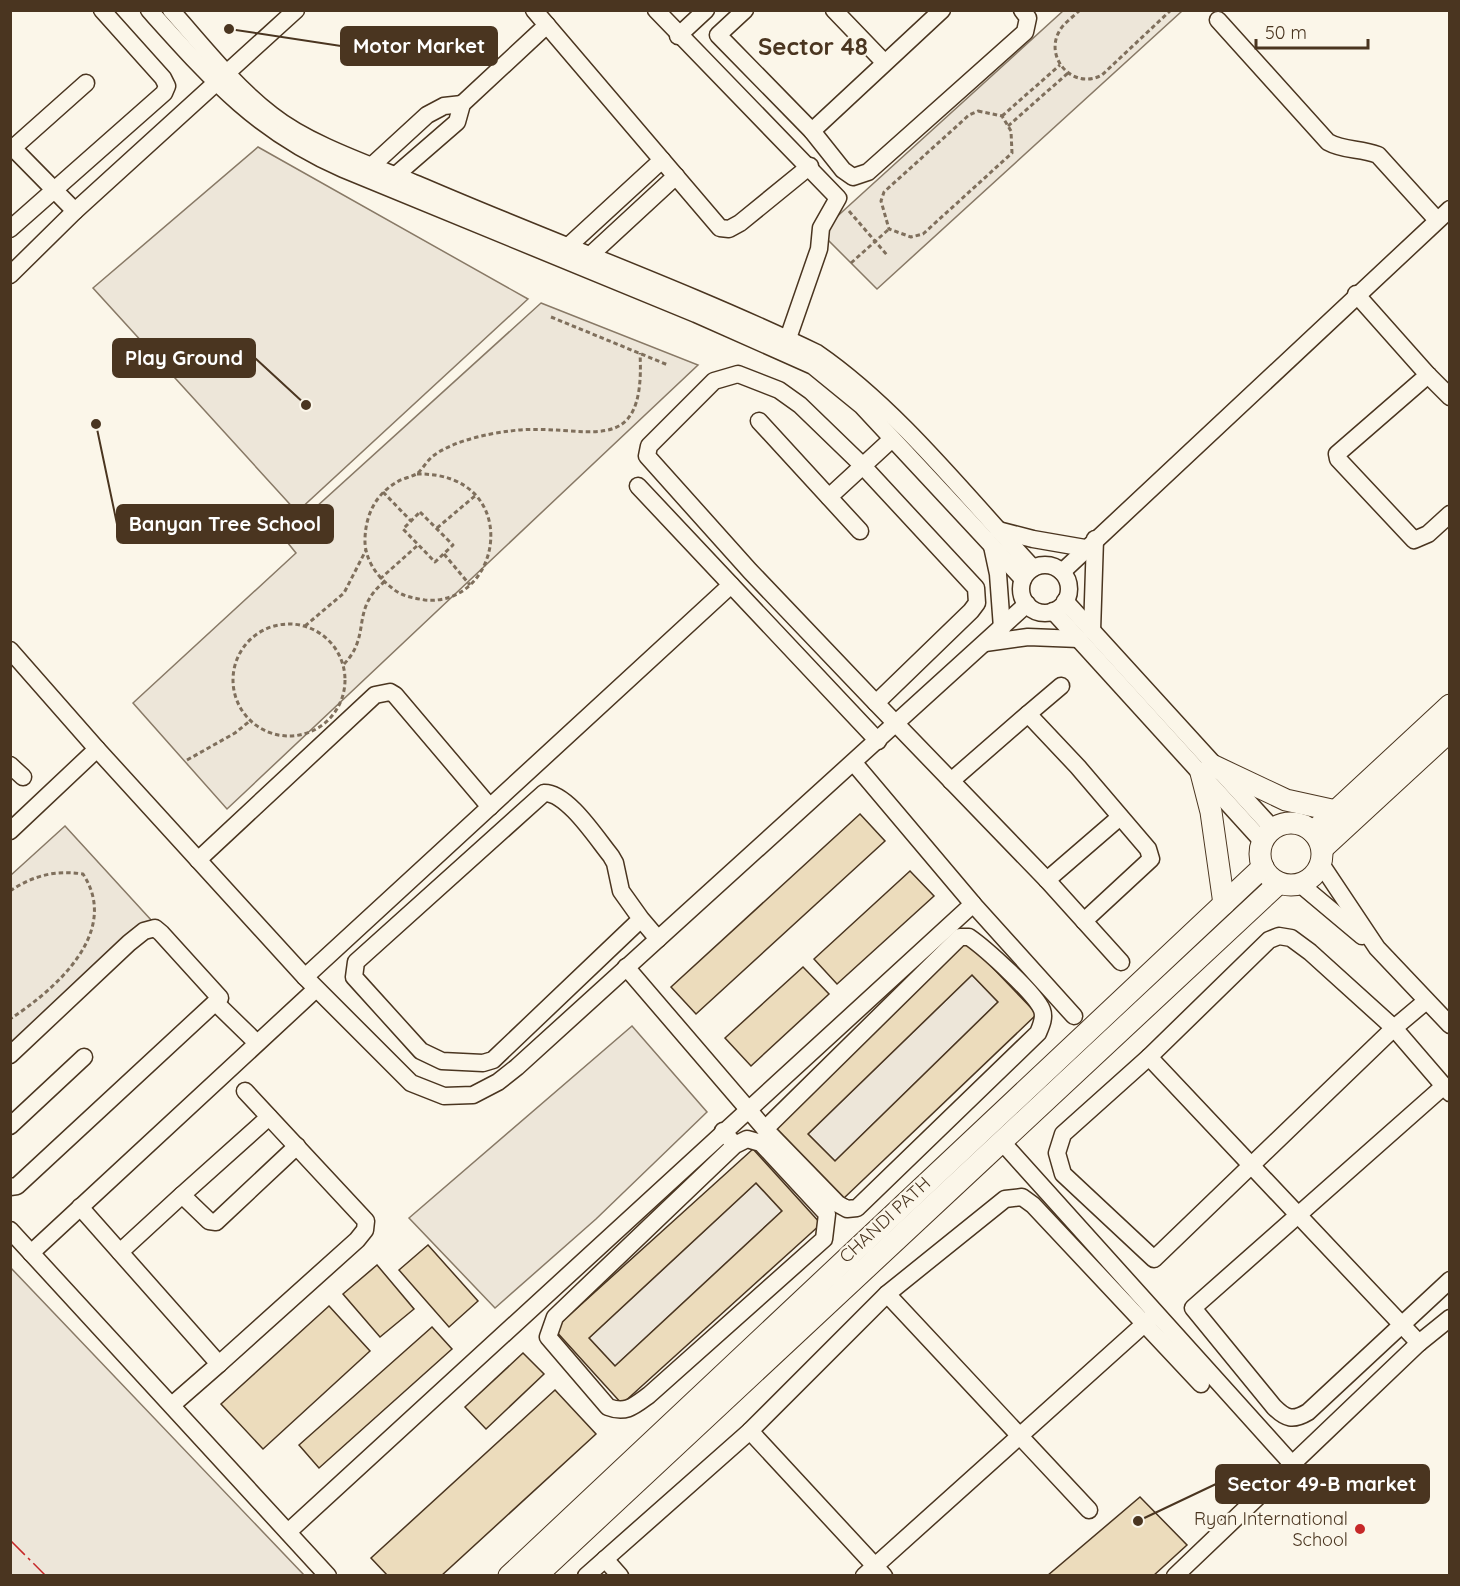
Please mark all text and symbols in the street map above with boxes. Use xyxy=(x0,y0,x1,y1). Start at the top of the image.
scale bar xyxy=(1256,12,1368,50)
text: 50 m xyxy=(1265,21,1307,44)
callout: Motor Market xyxy=(341,27,497,65)
district label: Sector 48 xyxy=(758,31,868,61)
text: Motor Market xyxy=(353,33,485,58)
callout: Play Ground xyxy=(113,339,255,377)
text: Play Ground xyxy=(125,345,243,370)
callout: Banyan Tree School xyxy=(117,505,333,543)
text: Banyan Tree School xyxy=(129,511,321,536)
street label: CHANDI PATH xyxy=(834,1172,935,1268)
callout: Sector 49-B market xyxy=(1216,1465,1429,1503)
text: Sector 49-B market xyxy=(1228,1471,1416,1496)
place label: Ryan International School xyxy=(1194,1507,1348,1551)
marker: Ryan International School xyxy=(1353,1522,1367,1536)

